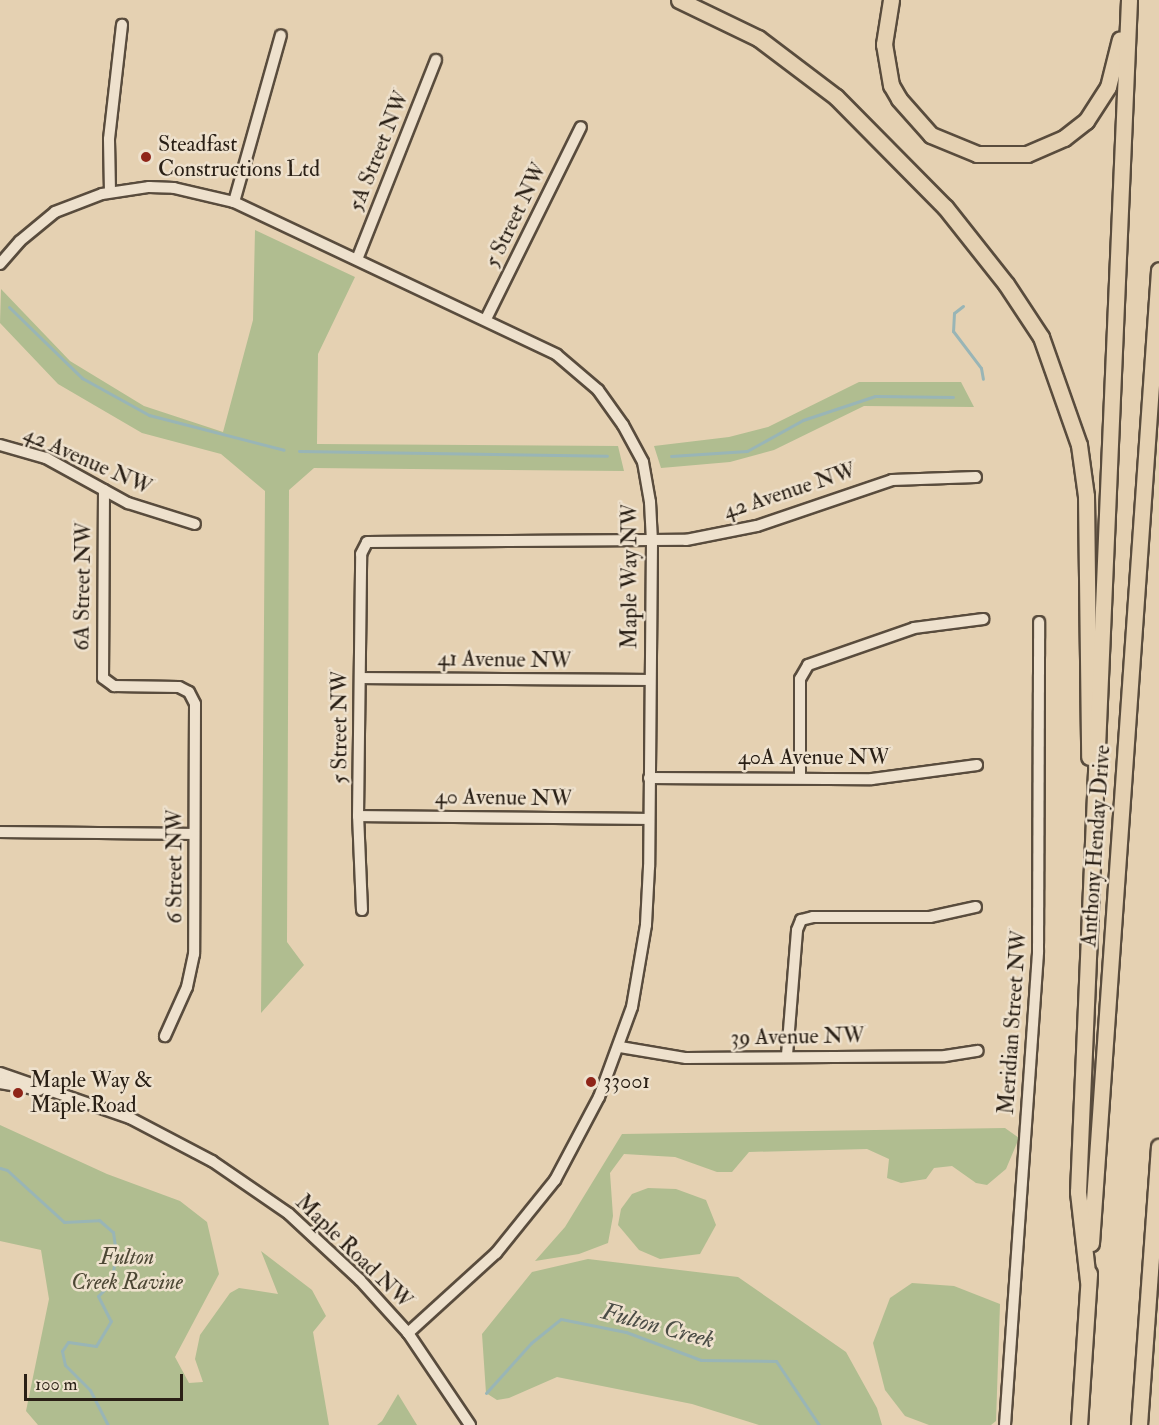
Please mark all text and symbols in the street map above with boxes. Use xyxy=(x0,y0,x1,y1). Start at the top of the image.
street label: 5A Street NW xyxy=(343,87,415,215)
place label: Steadfast Constructions Ltd xyxy=(158,131,320,182)
marker: Steadfast Constructions Ltd xyxy=(139,150,153,164)
street label: 5 Street NW xyxy=(479,158,553,272)
street label: 42 Avenue NW xyxy=(20,421,156,501)
street label: 42 Avenue NW xyxy=(720,457,860,525)
street label: Maple Way NW xyxy=(617,503,643,649)
street label: 6A Street NW xyxy=(69,521,97,651)
street label: 41 Avenue NW xyxy=(437,646,573,674)
street label: 5 Street NW xyxy=(327,670,353,784)
street label: Anthony Henday Drive xyxy=(1076,744,1116,948)
street label: 40A Avenue NW xyxy=(738,745,890,771)
street label: 40 Avenue NW xyxy=(435,784,573,812)
street label: 6 Street NW xyxy=(162,808,188,924)
street label: Meridian Street NW xyxy=(993,929,1033,1115)
street label: 39 Avenue NW xyxy=(730,1023,866,1051)
place label: Maple Way & Maple Road xyxy=(30,1067,153,1118)
place label: 33001 xyxy=(603,1069,650,1095)
marker: 33001 xyxy=(584,1075,598,1089)
marker: Maple Way & Maple Road xyxy=(11,1086,25,1100)
street label: Maple Road NW xyxy=(290,1189,418,1315)
park label: Fulton Creek Ravine xyxy=(71,1244,183,1296)
water label: Fulton Creek xyxy=(599,1297,717,1355)
scale bar xyxy=(27,1362,186,1400)
text: 100 m xyxy=(35,1373,78,1396)

